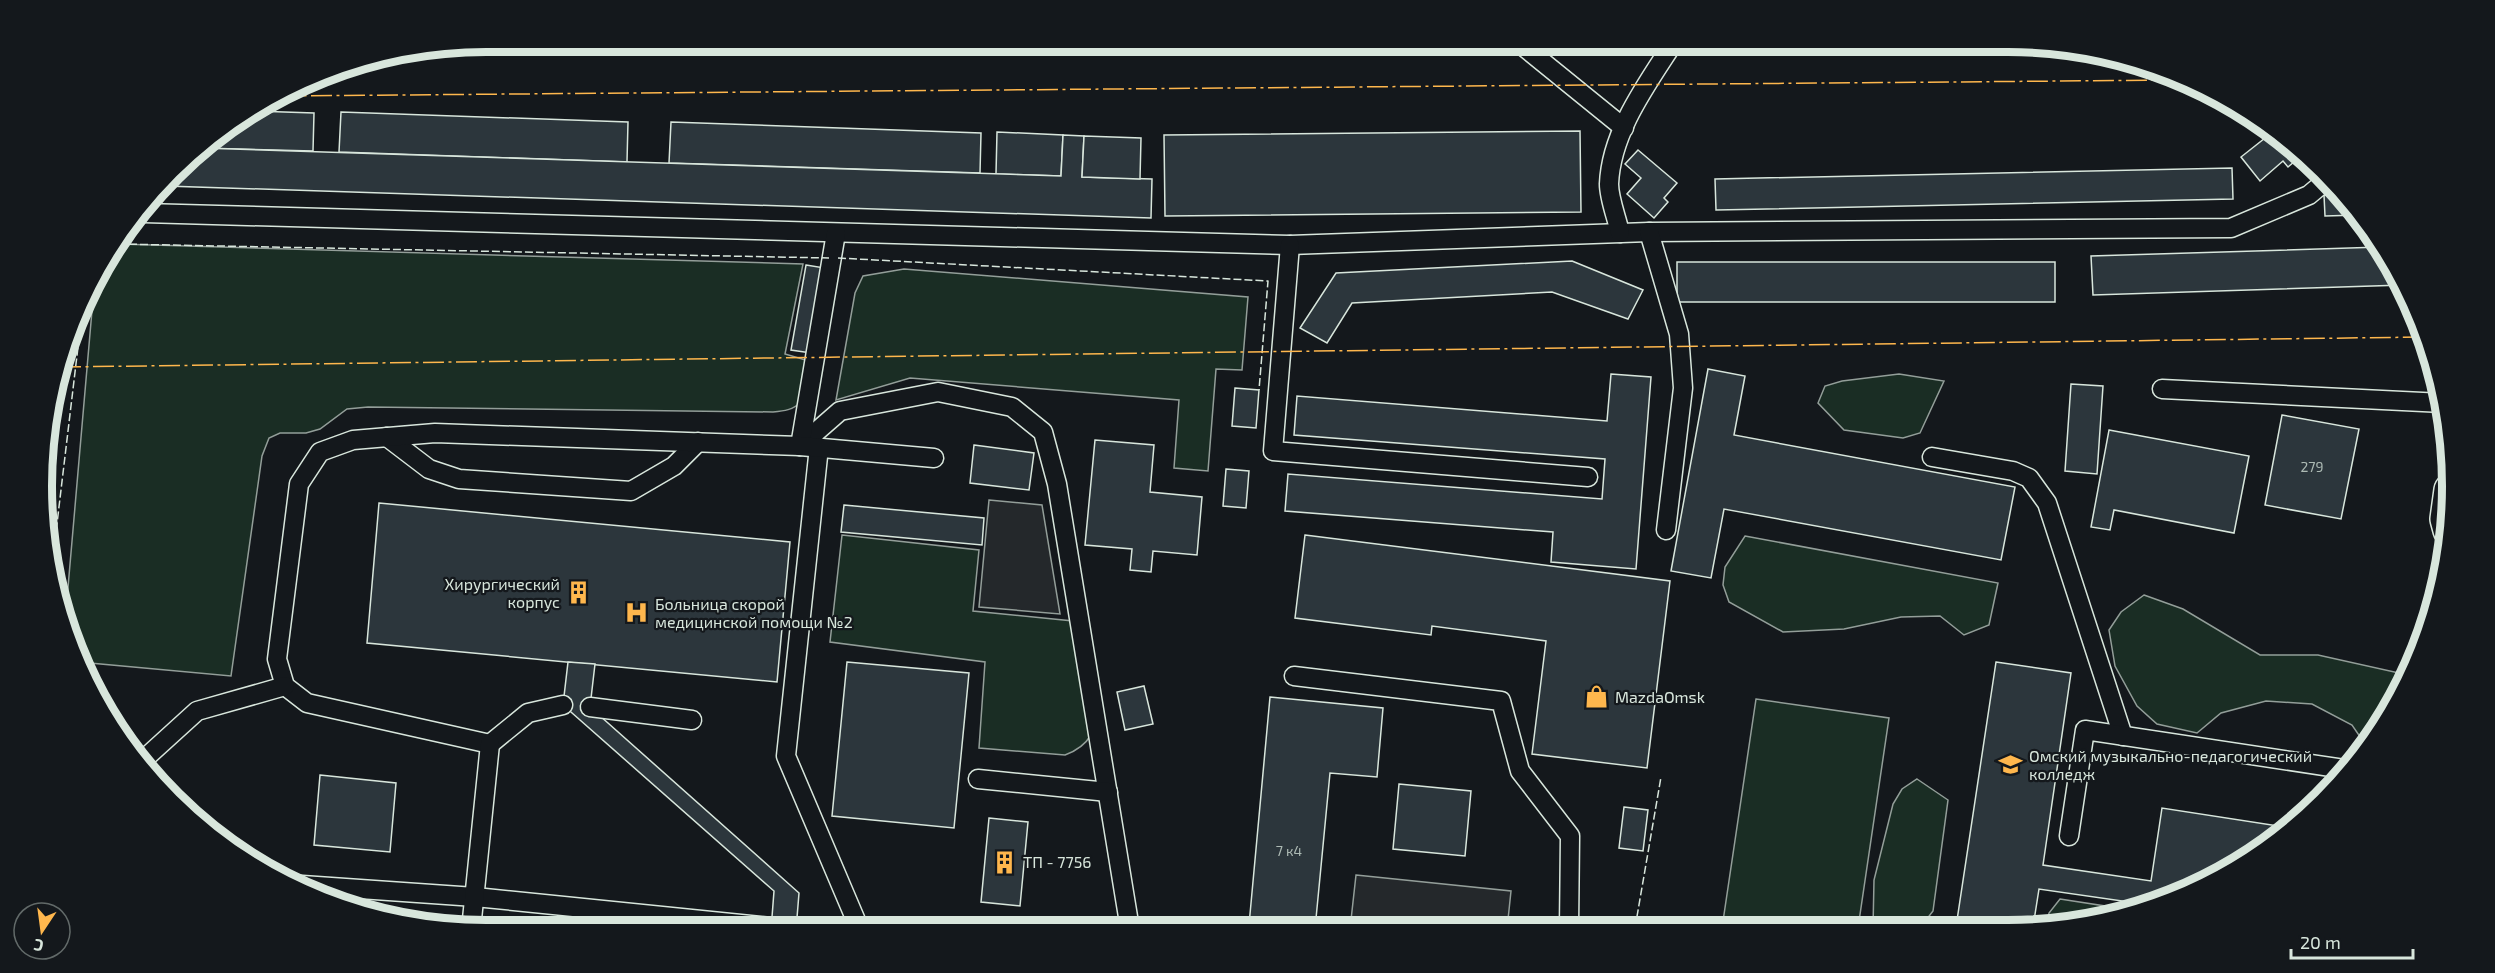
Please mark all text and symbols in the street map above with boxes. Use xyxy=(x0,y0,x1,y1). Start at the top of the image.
house number: 279 xyxy=(2300,458,2324,475)
place label: Хирургический корпус xyxy=(445,574,560,612)
building icon: Хирургический корпус xyxy=(565,580,591,606)
place label: Больница скорой медицинской помощи №2 xyxy=(655,594,853,631)
hospital icon: Больница скорой медицинской помощи №2 xyxy=(624,600,650,626)
shop icon: MazdaOmsk xyxy=(1584,684,1610,710)
place label: MazdaOmsk xyxy=(1615,687,1705,706)
place label: Омский музыкально-педагогический колледж xyxy=(2029,746,2312,783)
school or university icon: Омский музыкально-педагогический колледж xyxy=(1998,752,2024,778)
house number: 7 к4 xyxy=(1276,842,1302,859)
building icon: ТП - 7756 xyxy=(992,849,1018,875)
place label: ТП - 7756 xyxy=(1023,852,1091,871)
north arrow xyxy=(12,901,72,961)
scale bar xyxy=(2291,922,2412,960)
text: 20 m xyxy=(2300,931,2341,953)
text: С xyxy=(32,936,45,956)

